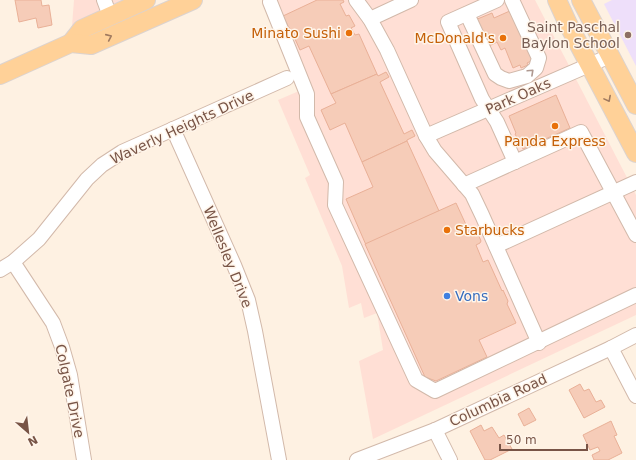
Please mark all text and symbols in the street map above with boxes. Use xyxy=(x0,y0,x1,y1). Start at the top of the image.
place label: Saint Paschal Baylon School xyxy=(521,19,620,51)
place label: Minato Sushi xyxy=(251,25,341,41)
marker: Minato Sushi xyxy=(344,28,354,38)
place label: McDonald's xyxy=(415,30,495,46)
marker: Saint Paschal Baylon School xyxy=(623,30,633,40)
marker: McDonald's xyxy=(498,33,508,43)
one-way arrow xyxy=(104,34,112,42)
one-way arrow xyxy=(526,69,534,77)
street label: Park Oaks xyxy=(483,75,553,117)
street label: Waverly Heights Drive xyxy=(108,87,256,167)
one-way arrow xyxy=(603,95,610,102)
marker: Panda Express xyxy=(550,121,560,131)
place label: Panda Express xyxy=(504,133,606,149)
street label: Wellesley Drive xyxy=(200,204,256,310)
place label: Starbucks xyxy=(455,222,525,238)
marker: Starbucks xyxy=(442,225,452,235)
place label: Vons xyxy=(455,288,488,304)
marker: Vons xyxy=(442,291,452,301)
street label: Colgate Drive xyxy=(52,343,88,439)
street label: Columbia Road xyxy=(447,370,549,430)
north arrow xyxy=(8,412,48,452)
scale bar xyxy=(500,426,587,452)
text: N xyxy=(25,432,40,448)
text: 50 m xyxy=(506,433,537,447)

